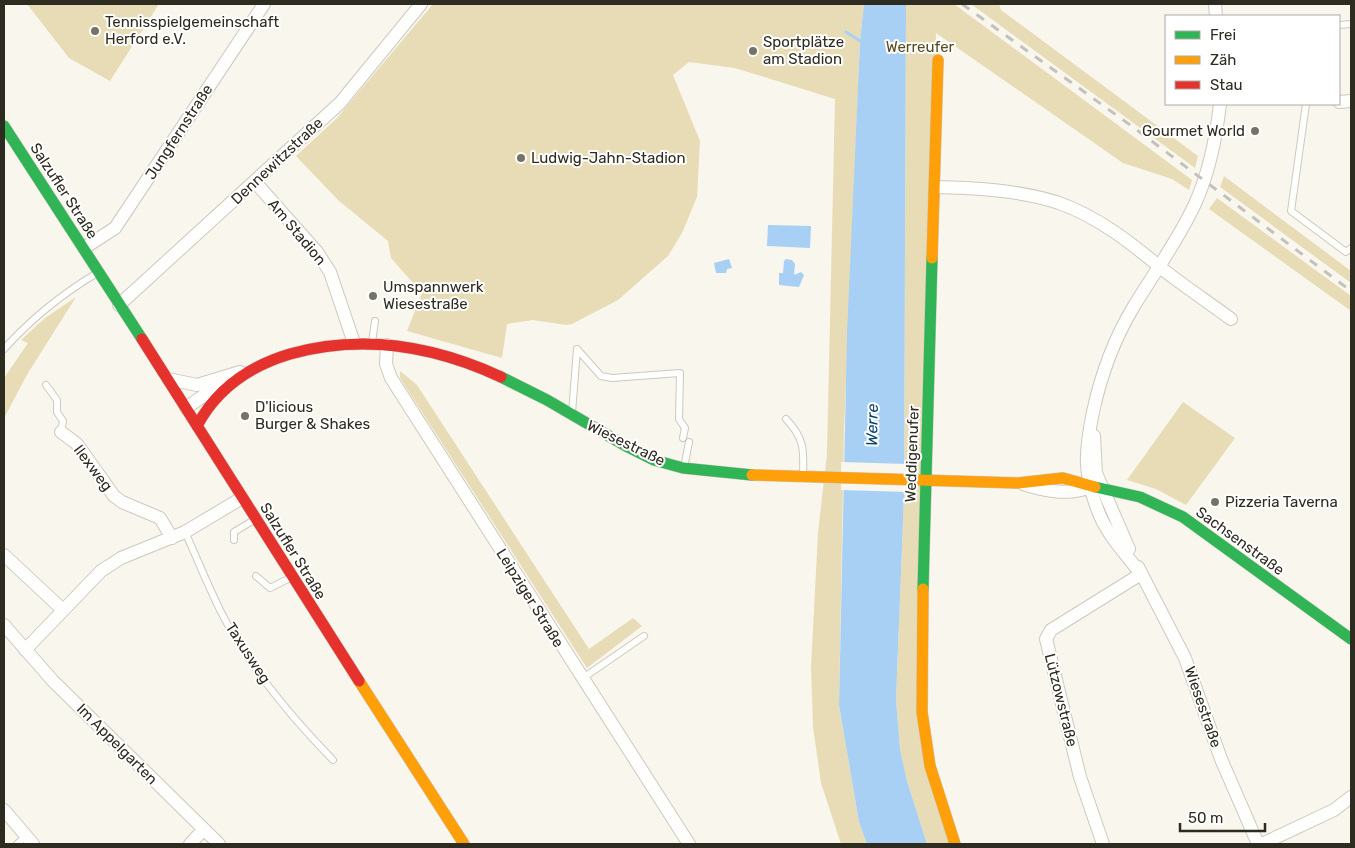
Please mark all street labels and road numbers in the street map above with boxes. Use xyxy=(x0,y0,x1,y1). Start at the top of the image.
street label: Jungfernstraße xyxy=(142,81,216,183)
street label: Dennewitzstraße xyxy=(227,114,327,208)
street label: Salzufler Straße xyxy=(26,140,102,242)
street label: Am Stadion xyxy=(264,195,330,269)
street label: Weddigenufer xyxy=(901,405,923,503)
street label: Wiesestraße xyxy=(584,416,668,470)
street label: Ilexweg xyxy=(70,441,116,495)
street label: Salzufler Straße xyxy=(256,499,330,603)
street label: Sachsenstraße xyxy=(1192,503,1288,579)
street label: Leipziger Straße xyxy=(492,545,568,651)
street label: Taxusweg xyxy=(222,619,274,687)
street label: Lützowstraße xyxy=(1041,651,1081,749)
street label: Wiesestraße xyxy=(1181,664,1225,750)
street label: Im Appelgarten xyxy=(73,700,161,788)

